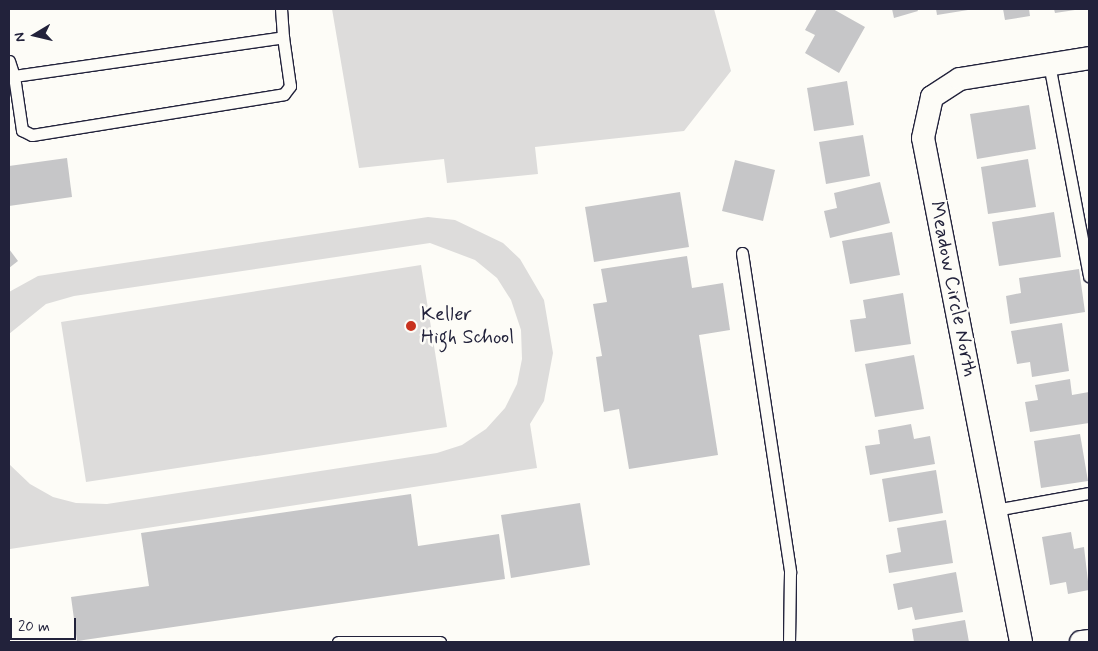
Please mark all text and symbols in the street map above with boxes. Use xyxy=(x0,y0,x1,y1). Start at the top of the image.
north arrow xyxy=(10,10,60,60)
text: N xyxy=(11,31,30,43)
street label: Meadow Circle North xyxy=(924,200,982,378)
place label: Keller High School xyxy=(421,302,514,349)
marker: Keller High School xyxy=(405,320,417,332)
scale bar xyxy=(12,608,79,640)
text: 20 m xyxy=(18,617,50,637)

